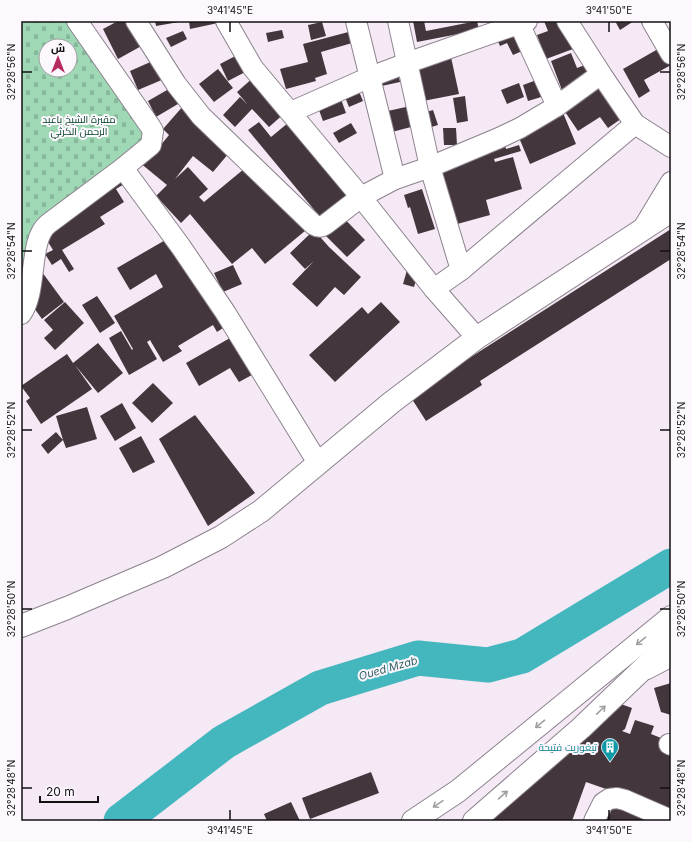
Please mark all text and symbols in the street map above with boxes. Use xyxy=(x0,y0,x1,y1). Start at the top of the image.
text: 3°41'45"E xyxy=(207,4,253,16)
text: 3°41'50"E xyxy=(586,4,632,16)
north arrow xyxy=(38,38,78,78)
text: ش xyxy=(51,41,65,55)
text: 32°28'56"N xyxy=(5,44,17,100)
text: 32°28'56"N xyxy=(675,44,687,100)
park label: مقبرة الشيخ باعبد الرحمن الكرثي xyxy=(42,113,116,139)
text: 32°28'54"N xyxy=(5,223,17,279)
text: 32°28'54"N xyxy=(675,223,687,279)
text: 32°28'52"N xyxy=(5,402,17,458)
text: 32°28'52"N xyxy=(675,402,687,458)
text: 32°28'50"N xyxy=(5,581,17,637)
text: 32°28'50"N xyxy=(675,581,687,637)
one-way arrow xyxy=(635,637,646,646)
water label: Oued Mzab xyxy=(357,653,419,683)
one-way arrow xyxy=(595,705,606,714)
one-way arrow xyxy=(535,719,546,728)
building icon: تيغوريت فتيحة xyxy=(600,737,620,762)
place label: تيغوريت فتيحة xyxy=(538,741,597,753)
text: 32°28'48"N xyxy=(5,760,17,816)
text: 32°28'48"N xyxy=(675,760,687,816)
scale bar xyxy=(40,778,98,804)
text: 20 m xyxy=(46,784,75,799)
one-way arrow xyxy=(498,791,508,800)
one-way arrow xyxy=(433,800,444,808)
text: 3°41'45"E xyxy=(207,824,253,836)
text: 3°41'50"E xyxy=(586,824,632,836)

